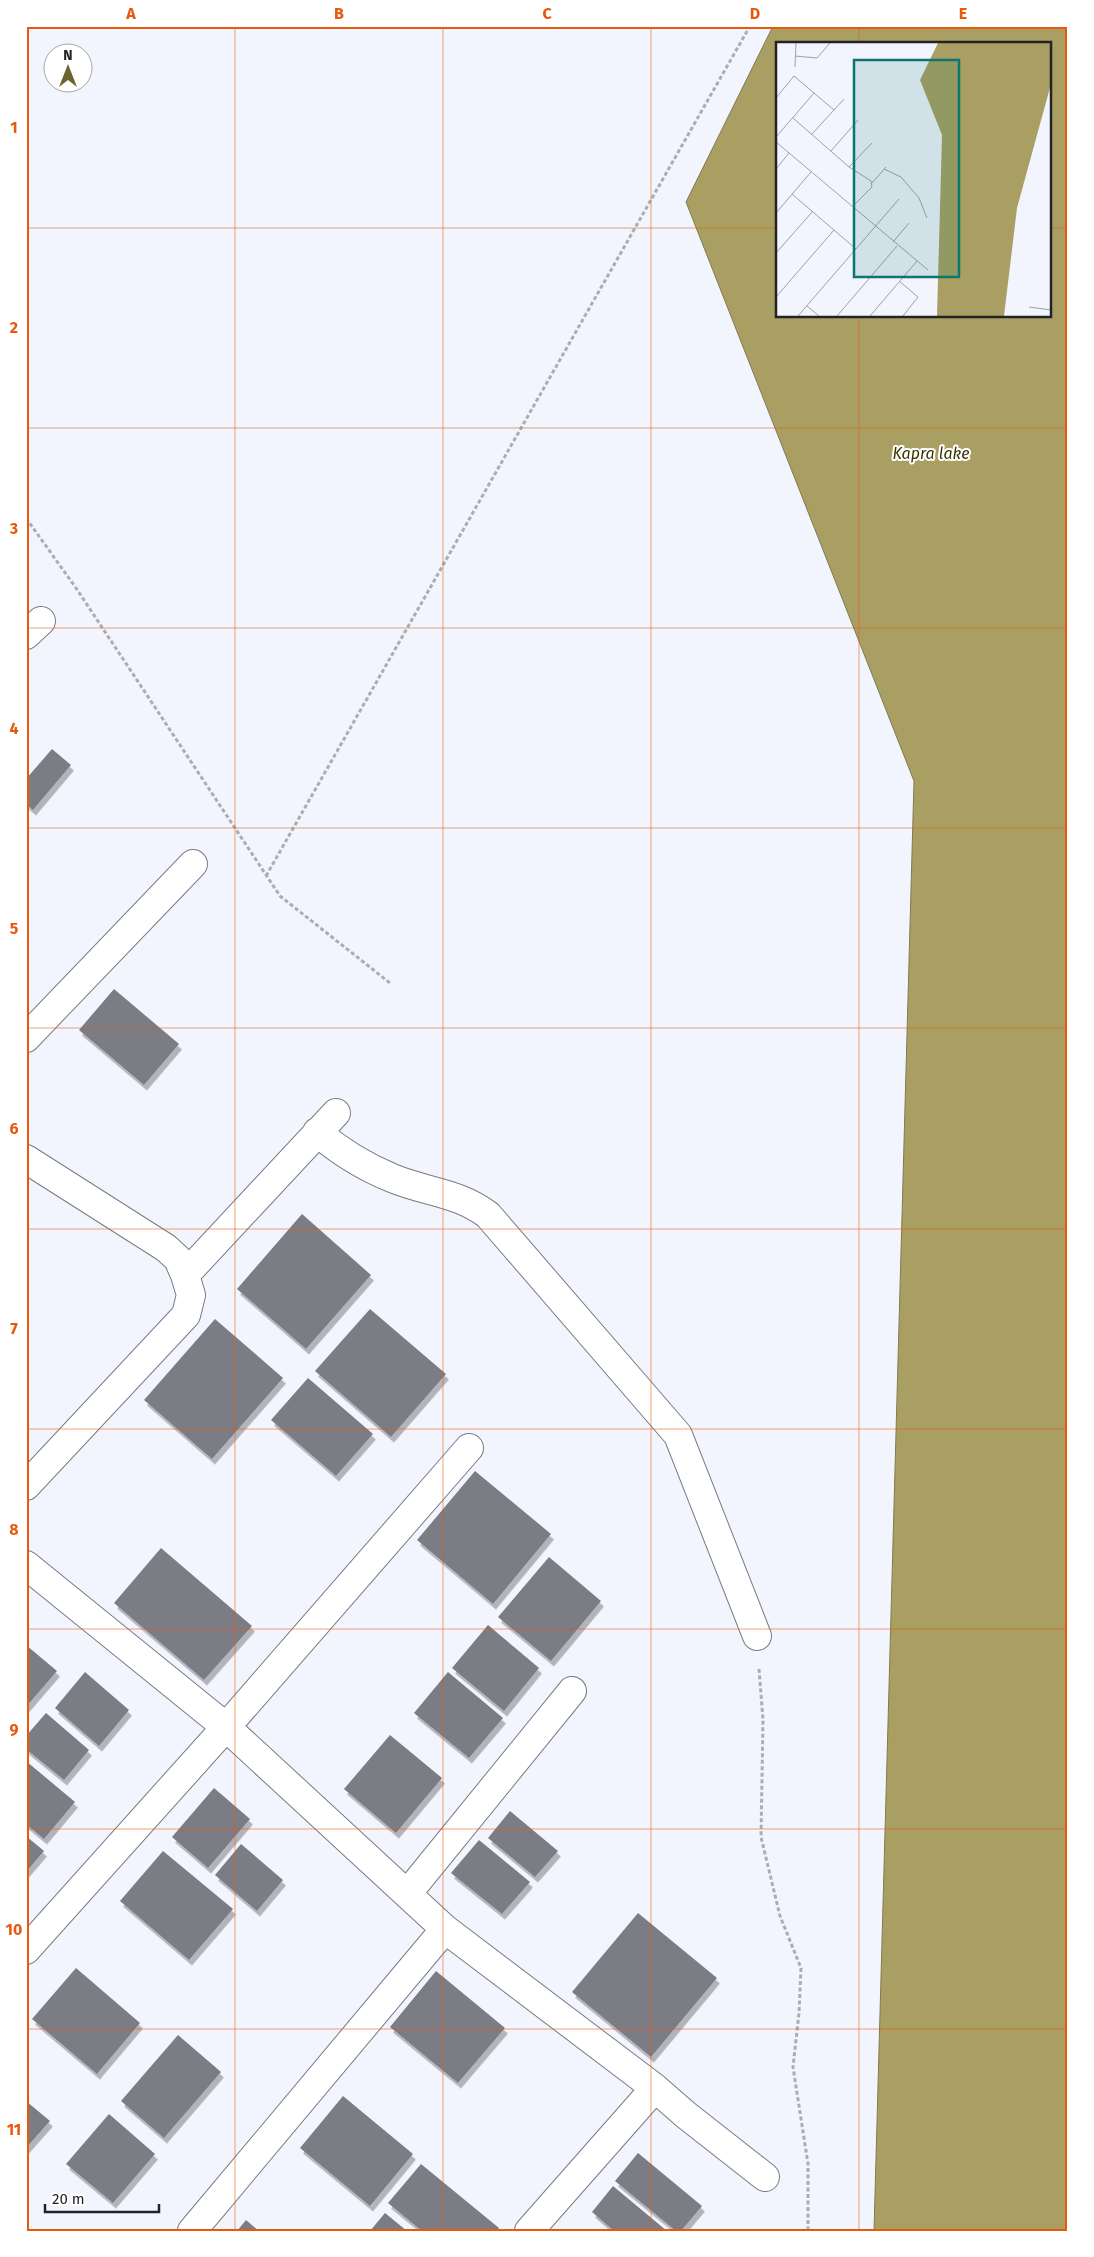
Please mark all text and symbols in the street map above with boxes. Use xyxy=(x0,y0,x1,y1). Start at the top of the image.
text: A xyxy=(125,4,136,23)
text: B xyxy=(334,4,344,23)
text: C xyxy=(542,4,552,23)
text: D xyxy=(750,4,760,23)
text: E xyxy=(959,4,967,23)
north arrow xyxy=(42,42,92,92)
inset map xyxy=(776,42,1052,318)
text: N xyxy=(63,47,73,64)
text: 1 xyxy=(10,118,18,137)
text: 2 xyxy=(10,318,18,337)
water label: Kapra lake xyxy=(893,444,969,463)
text: 3 xyxy=(9,519,18,538)
text: 4 xyxy=(9,719,19,738)
text: 5 xyxy=(10,919,19,938)
text: 6 xyxy=(9,1119,19,1138)
text: 7 xyxy=(10,1319,18,1338)
text: 8 xyxy=(9,1520,19,1539)
text: 9 xyxy=(10,1720,19,1739)
text: 10 xyxy=(6,1920,22,1939)
text: 11 xyxy=(7,2120,21,2139)
scale bar xyxy=(45,2182,159,2214)
text: 20 m xyxy=(52,2190,85,2208)

